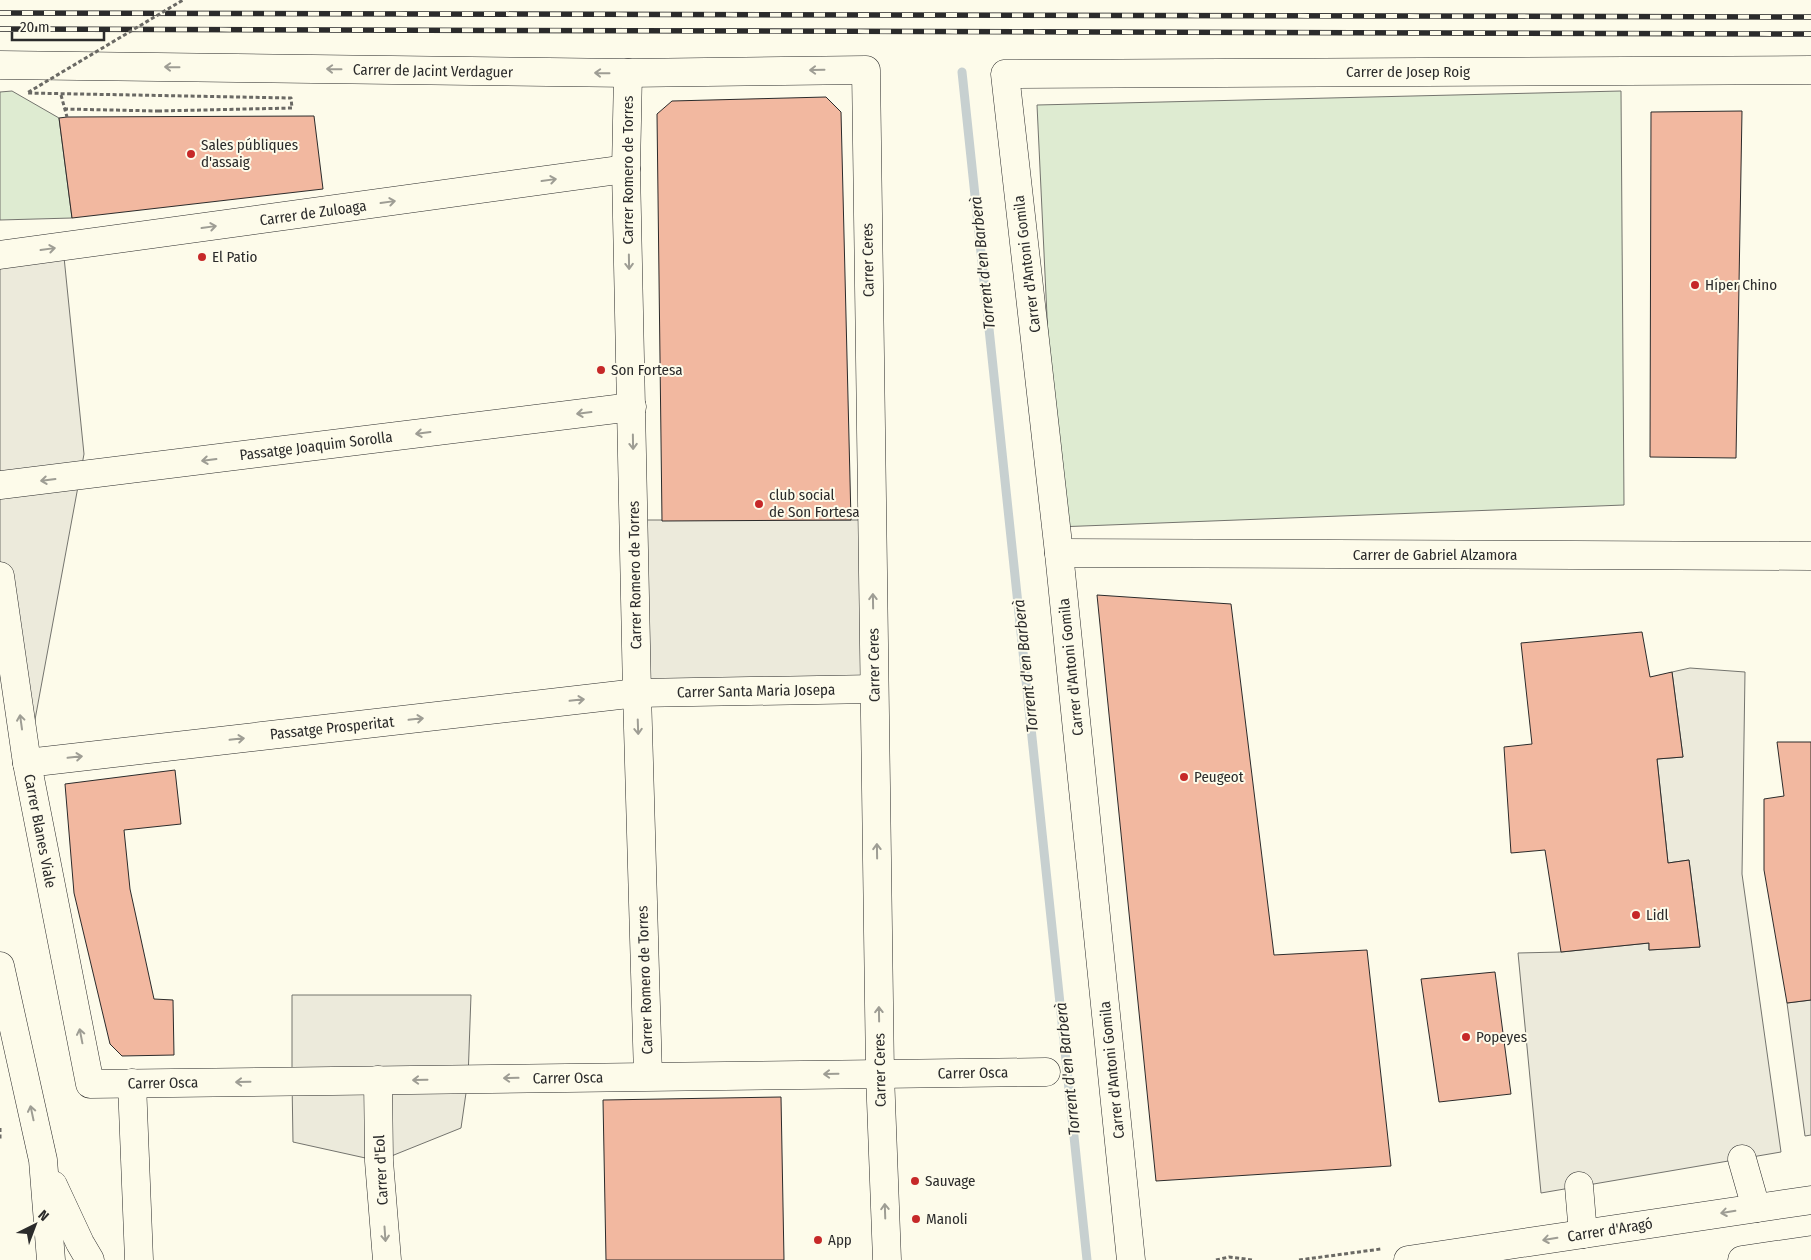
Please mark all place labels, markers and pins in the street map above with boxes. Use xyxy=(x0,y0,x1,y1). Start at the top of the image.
place label: Sales públiques d'assaig xyxy=(201,136,298,171)
marker: Sales públiques d'assaig xyxy=(185,148,197,160)
place label: El Patio xyxy=(212,248,258,266)
marker: El Patio xyxy=(196,251,208,263)
place label: Híper Chino xyxy=(1705,276,1777,294)
marker: Híper Chino xyxy=(1689,279,1701,291)
place label: Son Fortesa xyxy=(611,361,683,379)
marker: Son Fortesa xyxy=(595,364,607,376)
place label: club social de Son Fortesa xyxy=(769,486,860,521)
marker: club social de Son Fortesa xyxy=(753,498,765,510)
place label: Peugeot xyxy=(1194,768,1244,786)
marker: Peugeot xyxy=(1178,771,1190,783)
place label: Lidl xyxy=(1646,906,1668,924)
marker: Lidl xyxy=(1630,909,1642,921)
place label: Popeyes xyxy=(1476,1028,1527,1046)
marker: Popeyes xyxy=(1460,1031,1472,1043)
place label: Sauvage xyxy=(925,1172,976,1190)
marker: Sauvage xyxy=(909,1175,921,1187)
place label: Manoli xyxy=(926,1210,968,1228)
marker: Manoli xyxy=(910,1213,922,1225)
place label: App xyxy=(828,1231,852,1249)
marker: App xyxy=(812,1234,824,1246)

